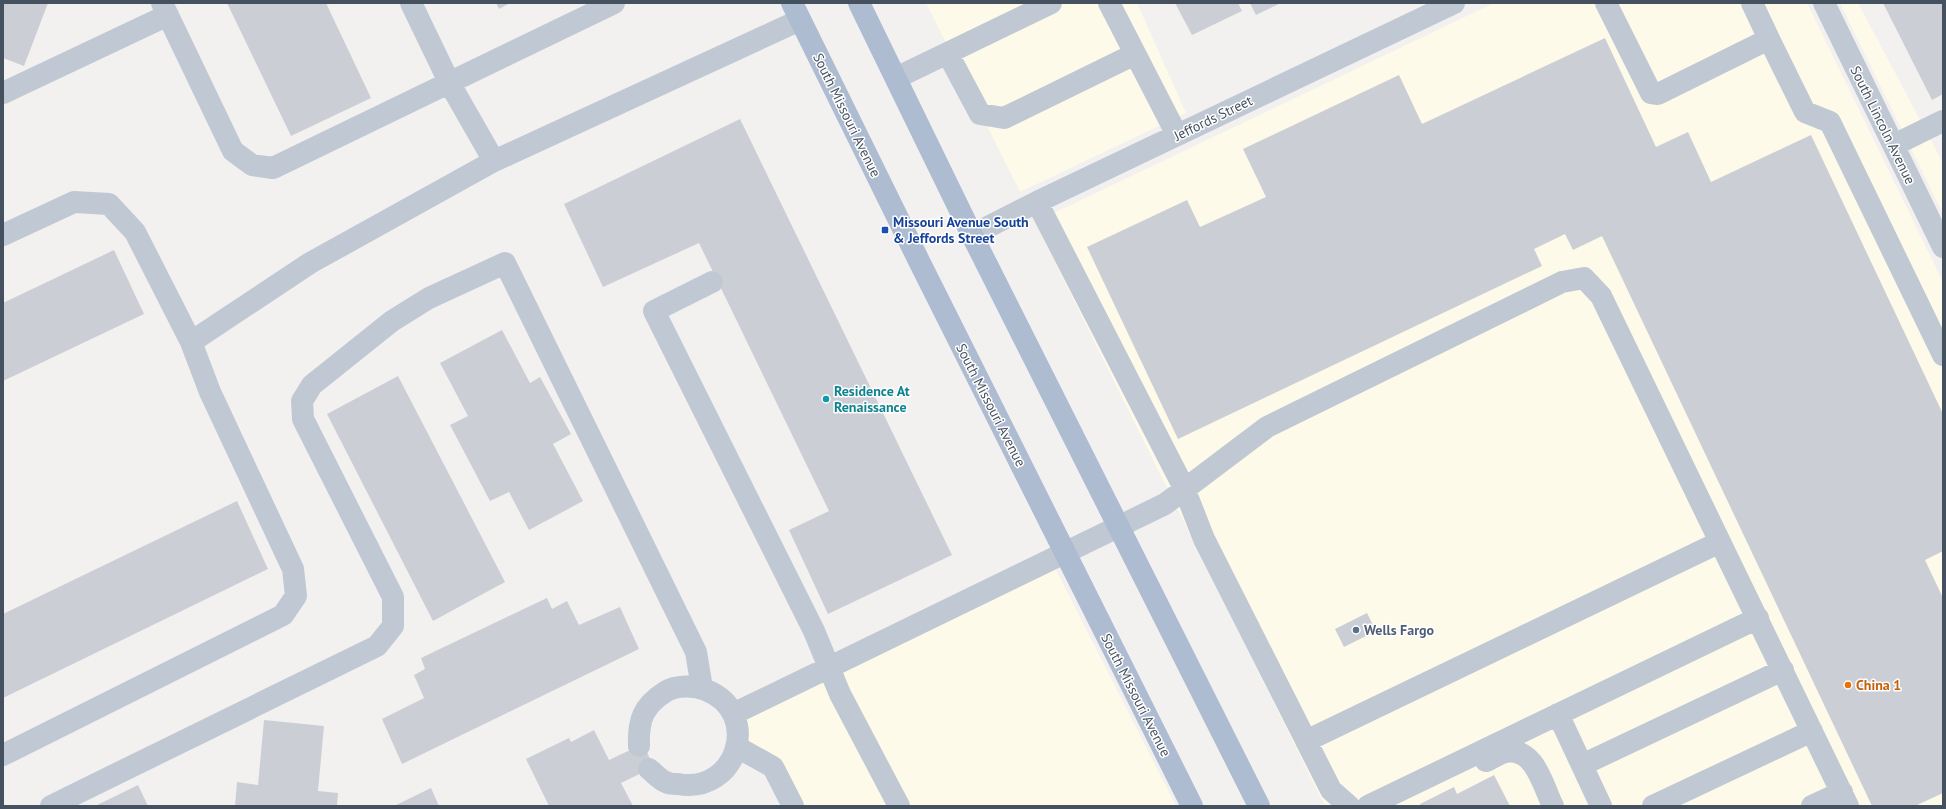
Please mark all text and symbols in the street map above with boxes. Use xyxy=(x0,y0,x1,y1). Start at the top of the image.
street label: South Missouri Avenue xyxy=(809,50,885,180)
street label: South Lincoln Avenue xyxy=(1847,63,1919,187)
street label: Jeffords Street xyxy=(1170,91,1255,145)
place label: Missouri Avenue South & Jeffords Street xyxy=(893,213,1029,247)
marker: Missouri Avenue South & Jeffords Street xyxy=(880,225,890,235)
street label: South Missouri Avenue xyxy=(952,340,1030,470)
place label: Residence At Renaissance xyxy=(834,382,910,416)
marker: Residence At Renaissance xyxy=(821,394,831,404)
place label: Wells Fargo xyxy=(1364,621,1435,639)
marker: Wells Fargo xyxy=(1351,625,1361,635)
street label: South Missouri Avenue xyxy=(1097,630,1175,760)
place label: China 1 xyxy=(1856,676,1901,694)
marker: China 1 xyxy=(1843,680,1853,690)

